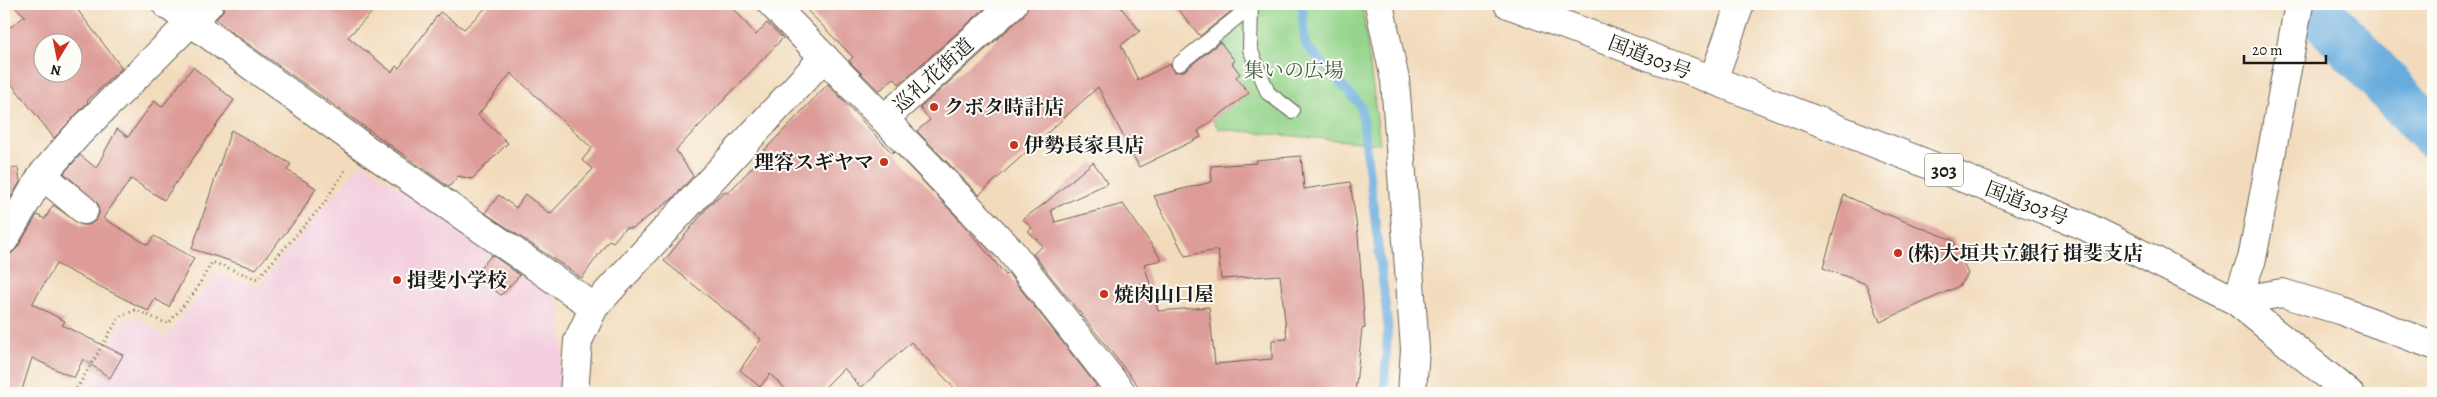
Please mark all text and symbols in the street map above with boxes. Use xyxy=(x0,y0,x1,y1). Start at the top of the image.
street label: 国道303号 xyxy=(1604,29,1695,86)
north arrow xyxy=(32,32,82,82)
street label: 巡礼花街道 xyxy=(887,32,980,119)
scale bar xyxy=(2244,32,2327,64)
text: 20 m xyxy=(2252,40,2283,60)
park label: 集いの広場 xyxy=(1244,57,1344,84)
text: N xyxy=(49,60,63,81)
place label: クボタ時計店 xyxy=(944,94,1064,121)
marker: クボタ時計店 xyxy=(928,101,940,113)
place label: 伊勢長家具店 xyxy=(1024,132,1144,159)
marker: 伊勢長家具店 xyxy=(1008,139,1020,151)
place label: 理容スギヤマ xyxy=(754,149,874,176)
road number: 303 xyxy=(1925,154,1963,186)
marker: 理容スギヤマ xyxy=(878,156,890,168)
street label: 国道303号 xyxy=(1981,175,2072,232)
place label: (株)大垣共立銀行 揖斐支店 xyxy=(1908,240,2143,267)
marker: (株)大垣共立銀行 揖斐支店 xyxy=(1892,247,1904,259)
place label: 揖斐小学校 xyxy=(407,267,507,294)
marker: 揖斐小学校 xyxy=(391,274,403,286)
place label: 焼肉山口屋 xyxy=(1114,281,1214,308)
marker: 焼肉山口屋 xyxy=(1098,288,1110,300)

